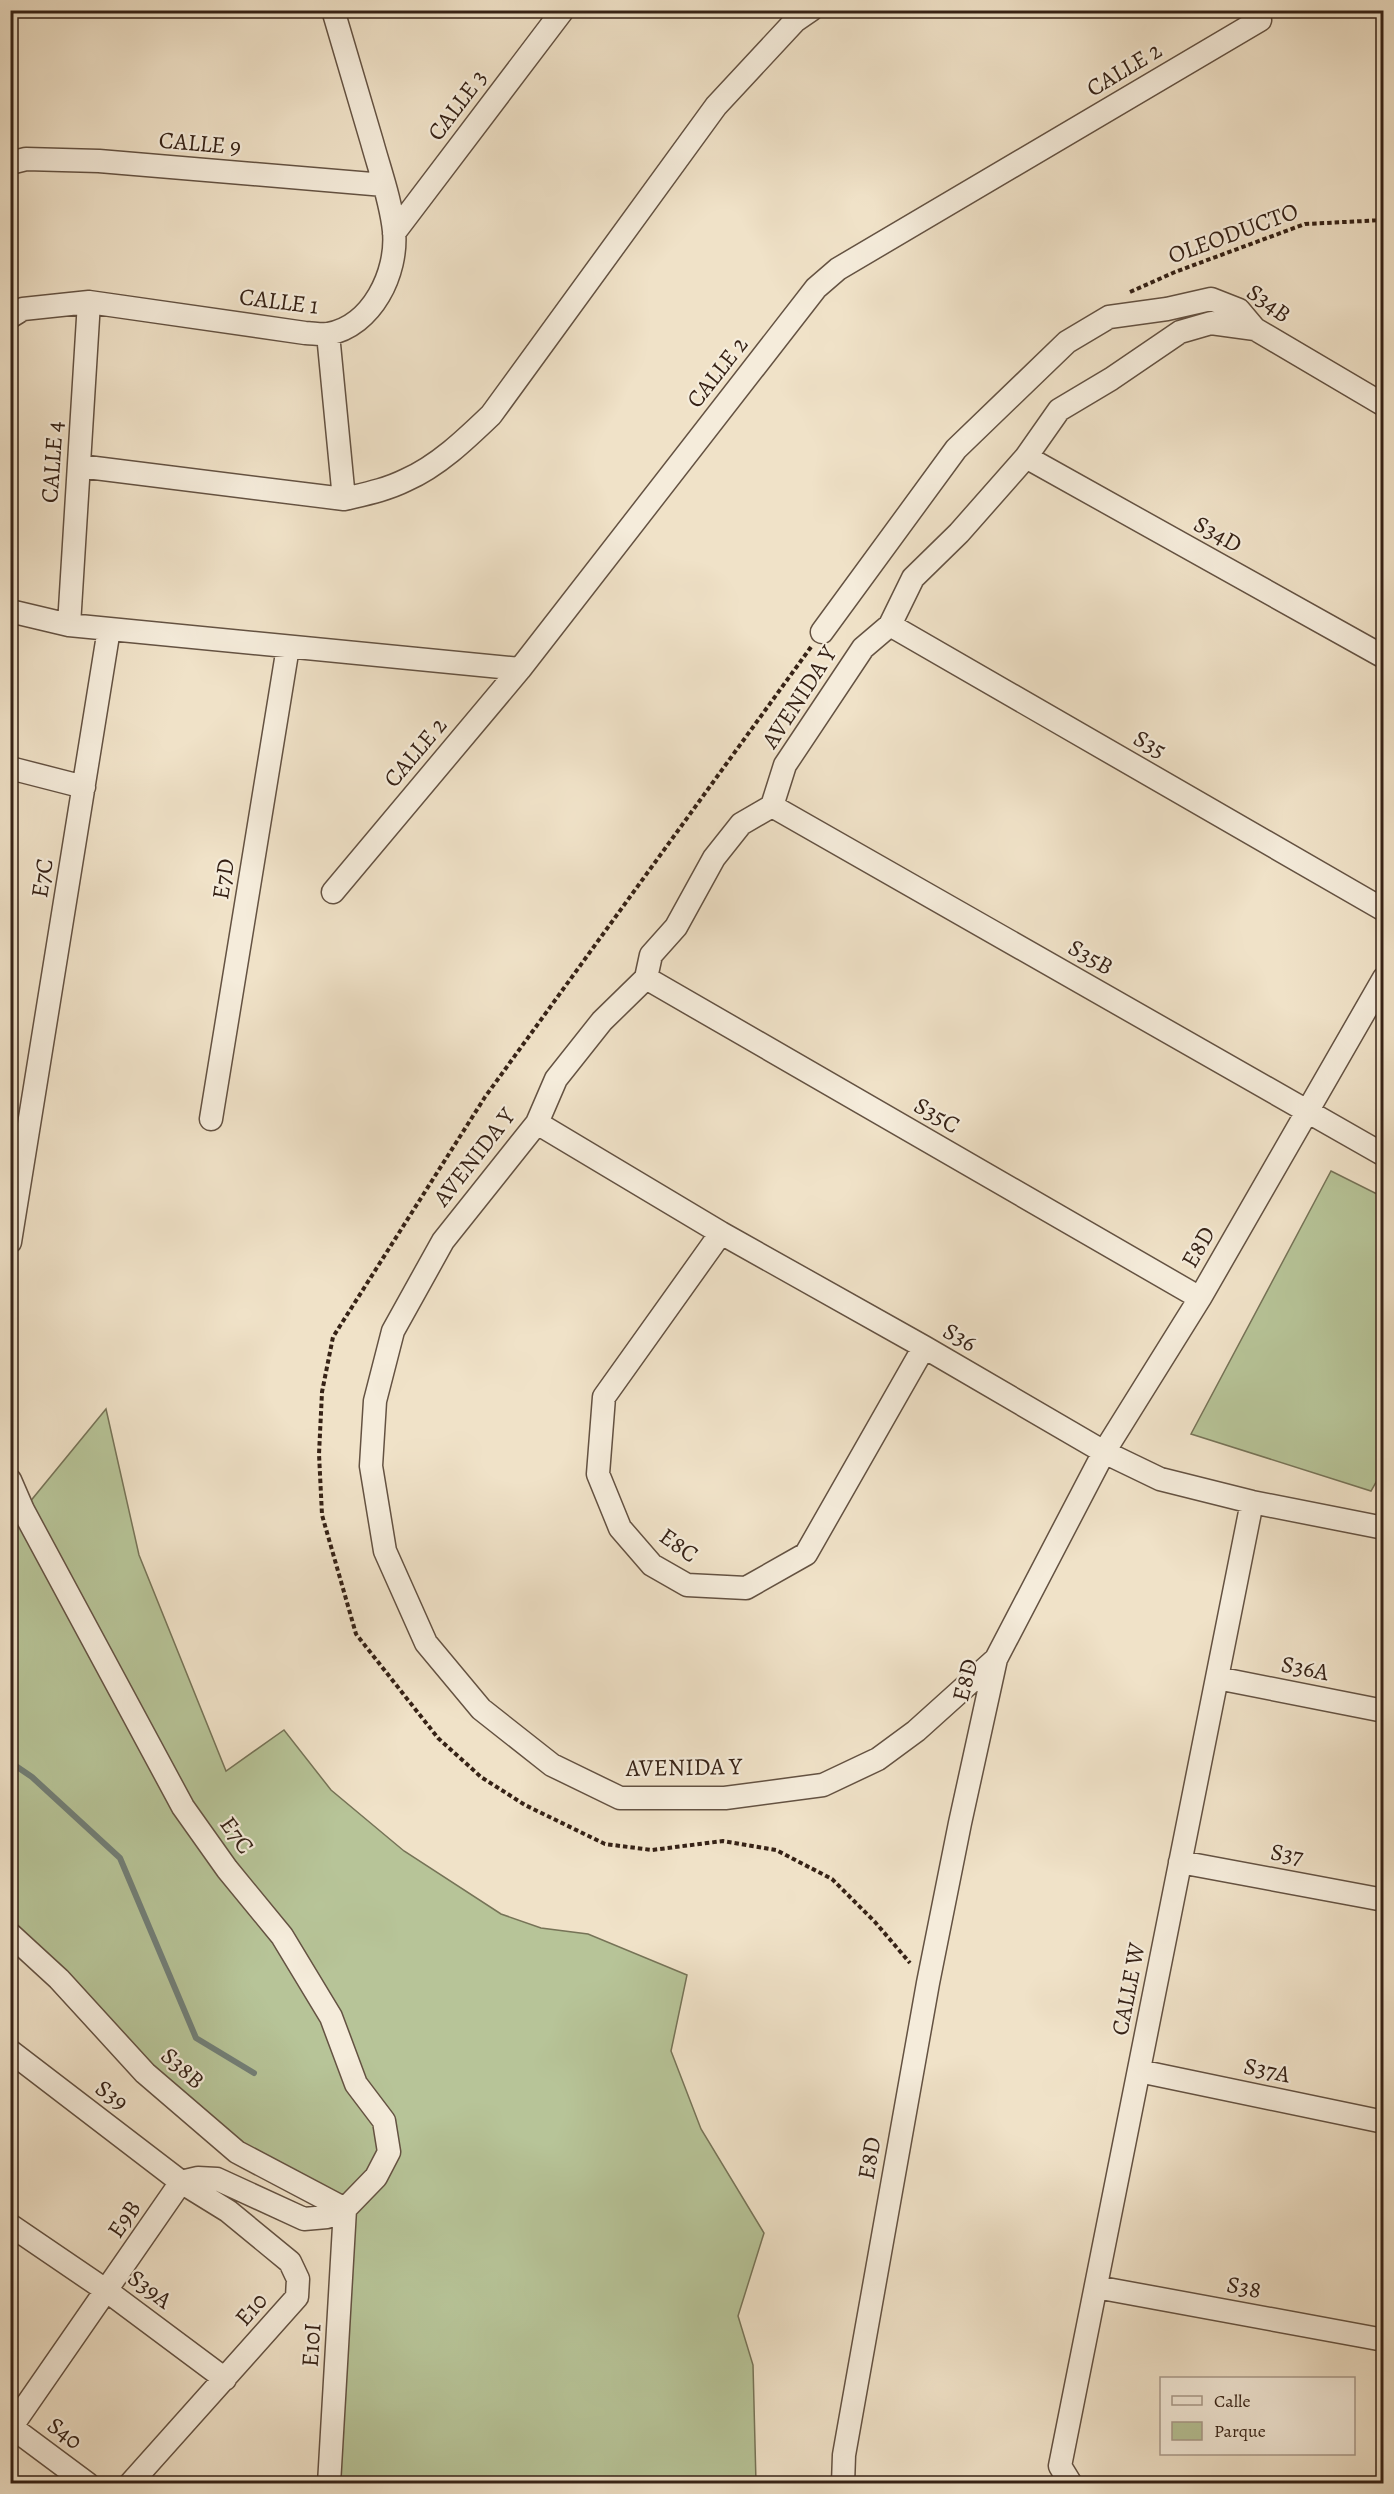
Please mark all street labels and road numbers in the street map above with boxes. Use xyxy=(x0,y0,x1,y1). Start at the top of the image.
street label: CALLE 2 xyxy=(1080,34,1168,104)
street label: CALLE 3 xyxy=(420,63,494,147)
street label: CALLE 9 xyxy=(158,123,242,163)
street label: OLEODUCTO xyxy=(1163,195,1303,271)
street label: S34B xyxy=(1240,276,1298,330)
street label: CALLE 1 xyxy=(238,280,320,322)
street label: CALLE 2 xyxy=(679,330,755,414)
street label: CALLE 4 xyxy=(33,420,71,504)
street label: S34D xyxy=(1188,508,1248,560)
street label: AVENIDA Y xyxy=(753,639,845,755)
street label: CALLE 2 xyxy=(376,710,454,794)
street label: S35 xyxy=(1128,722,1172,766)
street label: E7C xyxy=(23,856,61,900)
street label: E7D xyxy=(204,856,242,902)
street label: S35B xyxy=(1062,931,1120,983)
street label: S35C xyxy=(908,1089,966,1141)
street label: AVENIDA Y xyxy=(425,1101,523,1213)
street label: E8D xyxy=(1173,1221,1223,1273)
street label: S36 xyxy=(937,1315,983,1359)
street label: E8C xyxy=(653,1520,705,1570)
street label: S36A xyxy=(1278,1648,1332,1688)
street label: E8D xyxy=(944,1655,986,1705)
street label: AVENIDA Y xyxy=(625,1750,743,1784)
street label: E7C xyxy=(213,1810,261,1860)
street label: S37 xyxy=(1268,1835,1307,1873)
street label: CALLE W xyxy=(1103,1939,1153,2038)
street label: S38B xyxy=(154,2040,212,2096)
street label: S37A xyxy=(1241,2049,1294,2091)
street label: S39 xyxy=(89,2072,135,2118)
street label: E8D xyxy=(850,2134,888,2182)
street label: E9B xyxy=(100,2194,148,2244)
street label: S39A xyxy=(121,2262,179,2317)
street label: S38 xyxy=(1224,2268,1264,2306)
street label: E10 xyxy=(227,2285,275,2333)
street label: E10I xyxy=(294,2322,328,2368)
street label: S40 xyxy=(41,2409,89,2457)

